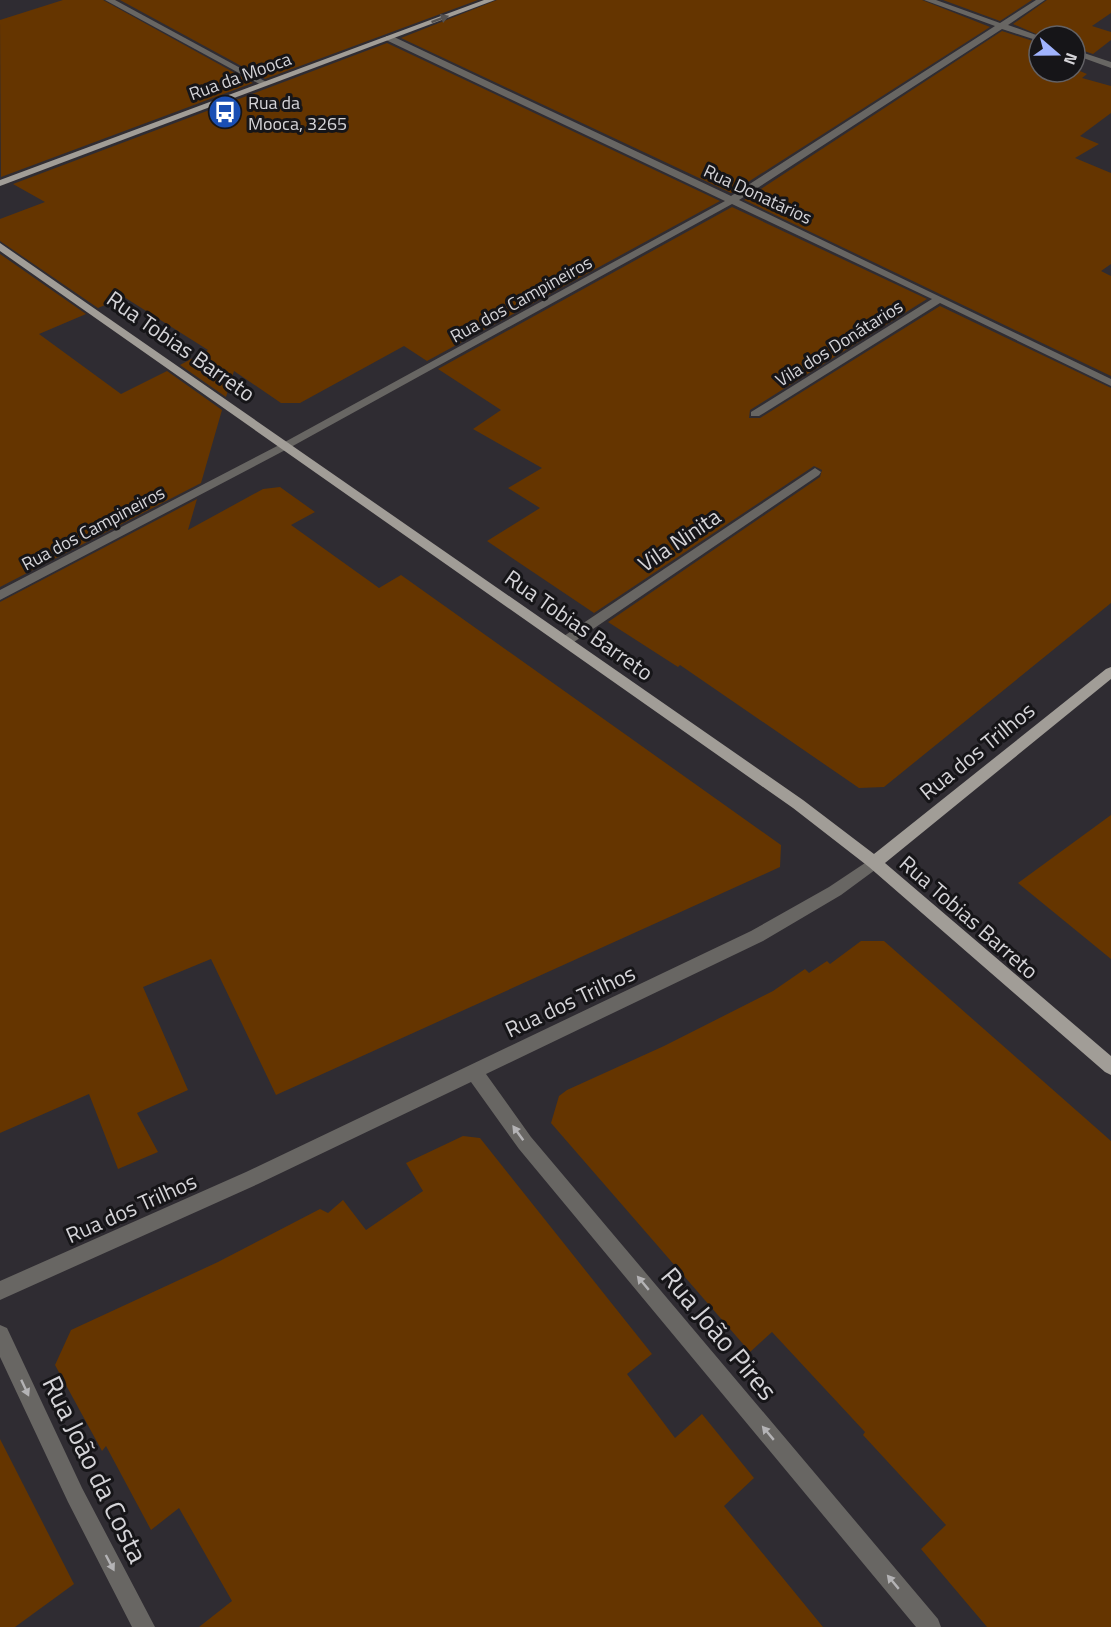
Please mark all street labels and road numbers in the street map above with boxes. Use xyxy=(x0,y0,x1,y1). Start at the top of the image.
street label: Rua da Mooca xyxy=(185,45,295,107)
street label: Rua Donatários xyxy=(699,157,817,231)
street label: Rua dos Campineiros xyxy=(445,249,597,349)
street label: Rua Tobias Barreto xyxy=(100,282,262,410)
street label: Vila dos Donátarios xyxy=(770,293,908,393)
street label: Rua dos Campineiros xyxy=(17,479,169,577)
street label: Vila Ninita xyxy=(631,500,727,580)
street label: Rua Tobias Barreto xyxy=(498,561,660,689)
street label: Rua dos Trilhos xyxy=(912,694,1042,808)
street label: Rua Tobias Barreto xyxy=(892,847,1046,987)
street label: Rua dos Trilhos xyxy=(499,956,641,1046)
street label: Rua dos Trilhos xyxy=(60,1164,202,1252)
street label: Rua João Pires xyxy=(652,1257,788,1409)
street label: Rua João da Costa xyxy=(33,1368,159,1570)

